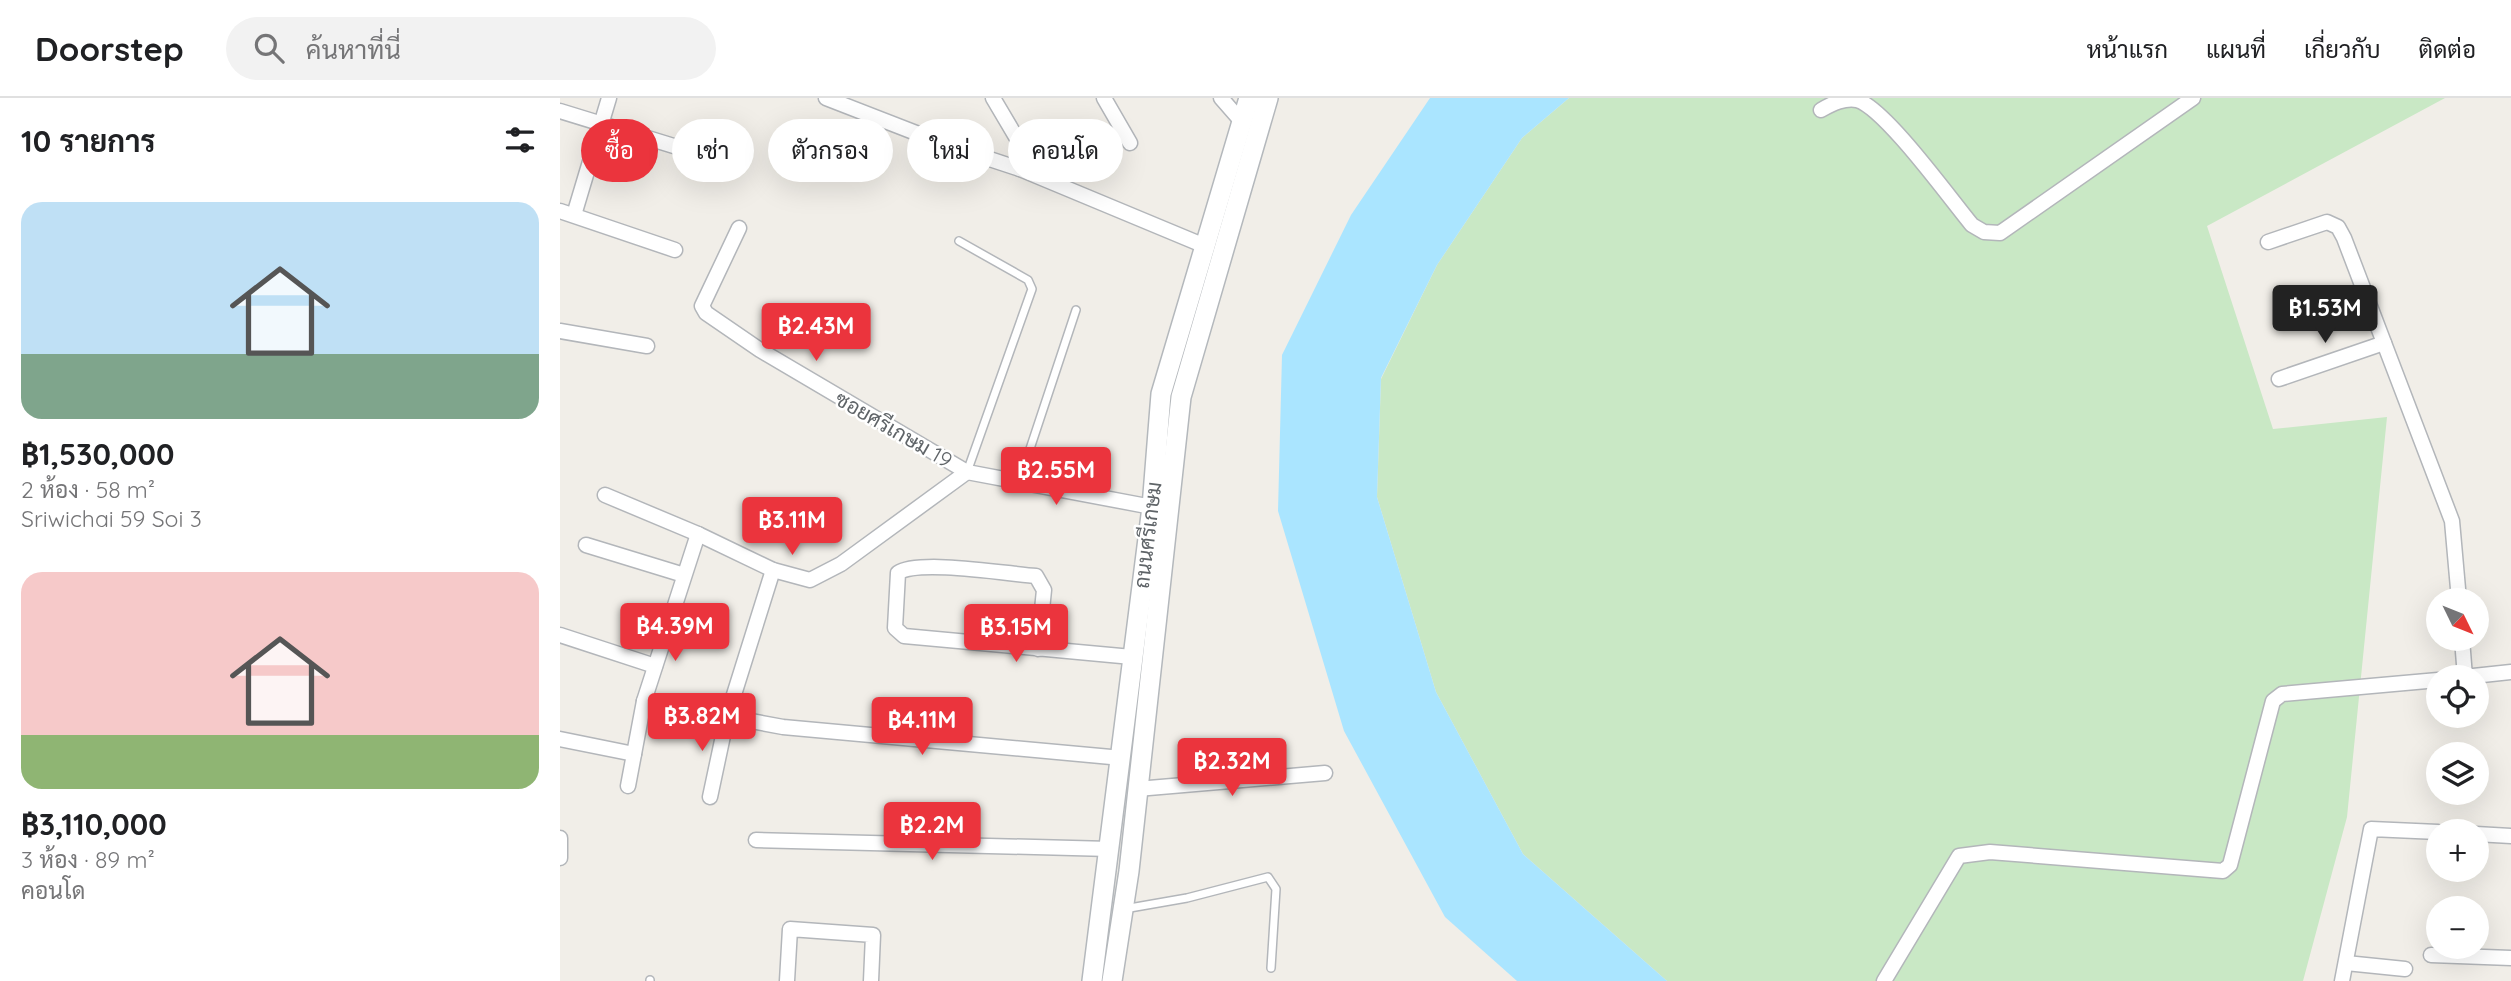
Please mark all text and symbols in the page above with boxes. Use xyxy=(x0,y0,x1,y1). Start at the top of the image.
search box xyxy=(226,17,716,80)
text: Doorstep xyxy=(35,28,184,69)
icon: search xyxy=(250,29,288,67)
text: ค้นหาที่นี่ xyxy=(306,33,401,66)
text: หน้าแรก xyxy=(2087,34,2168,64)
text: แผนที่ xyxy=(2206,34,2266,64)
text: เกี่ยวกับ xyxy=(2304,34,2381,64)
text: ติดต่อ xyxy=(2419,34,2476,64)
chip: ซื้อ xyxy=(581,119,658,182)
chip: เช่า xyxy=(672,119,754,182)
chip: ตัวกรอง xyxy=(768,119,893,182)
chip: ใหม่ xyxy=(907,119,994,182)
chip: คอนโด xyxy=(1008,119,1123,182)
icon: filters xyxy=(501,121,539,159)
text: 10 รายการ xyxy=(21,122,156,160)
icon: home xyxy=(217,248,343,374)
pin: ฿1.53M xyxy=(2268,286,2382,345)
text: ฿1.53M xyxy=(2289,293,2361,322)
pin: ฿2.43M xyxy=(759,303,873,363)
text: ฿2.43M xyxy=(778,311,854,340)
street label: ซอยศรีเกษม 19 xyxy=(831,385,957,473)
text: ฿1,530,000 xyxy=(21,435,174,473)
pin: ฿2.55M xyxy=(999,448,1113,507)
text: ฿2.55M xyxy=(1017,455,1095,484)
text: 2 ห้อง · 58 m² xyxy=(21,475,155,504)
street label: ถนนศรีเกษม xyxy=(1128,480,1166,590)
pin: ฿3.11M xyxy=(735,498,849,557)
text: Sriwichai 59 Soi 3 xyxy=(21,504,202,533)
text: ฿3.11M xyxy=(758,505,826,534)
north arrow xyxy=(2426,588,2488,651)
map controls xyxy=(2426,588,2489,959)
pin: ฿4.39M xyxy=(618,603,732,663)
pin: ฿3.15M xyxy=(959,604,1073,664)
text: ฿4.39M xyxy=(636,611,714,640)
text: ฿3.15M xyxy=(980,612,1052,641)
icon: home xyxy=(217,618,343,744)
button: locate xyxy=(2426,665,2489,728)
pin: ฿3.82M xyxy=(645,694,759,753)
pin: ฿4.11M xyxy=(865,698,979,757)
text: ฿3.82M xyxy=(664,701,740,730)
text: ฿4.11M xyxy=(888,705,956,734)
pin: ฿2.32M xyxy=(1175,738,1289,798)
button: layers xyxy=(2426,742,2489,805)
text: ฿2.32M xyxy=(1194,746,1270,775)
pin: ฿2.2M xyxy=(883,802,981,862)
text: ฿3,110,000 xyxy=(21,805,167,843)
text: ฿2.2M xyxy=(900,810,964,839)
button: + xyxy=(2426,819,2489,882)
text: 3 ห้อง · 89 m² xyxy=(21,845,155,874)
text: คอนโด xyxy=(21,876,85,905)
button: − xyxy=(2426,896,2489,959)

